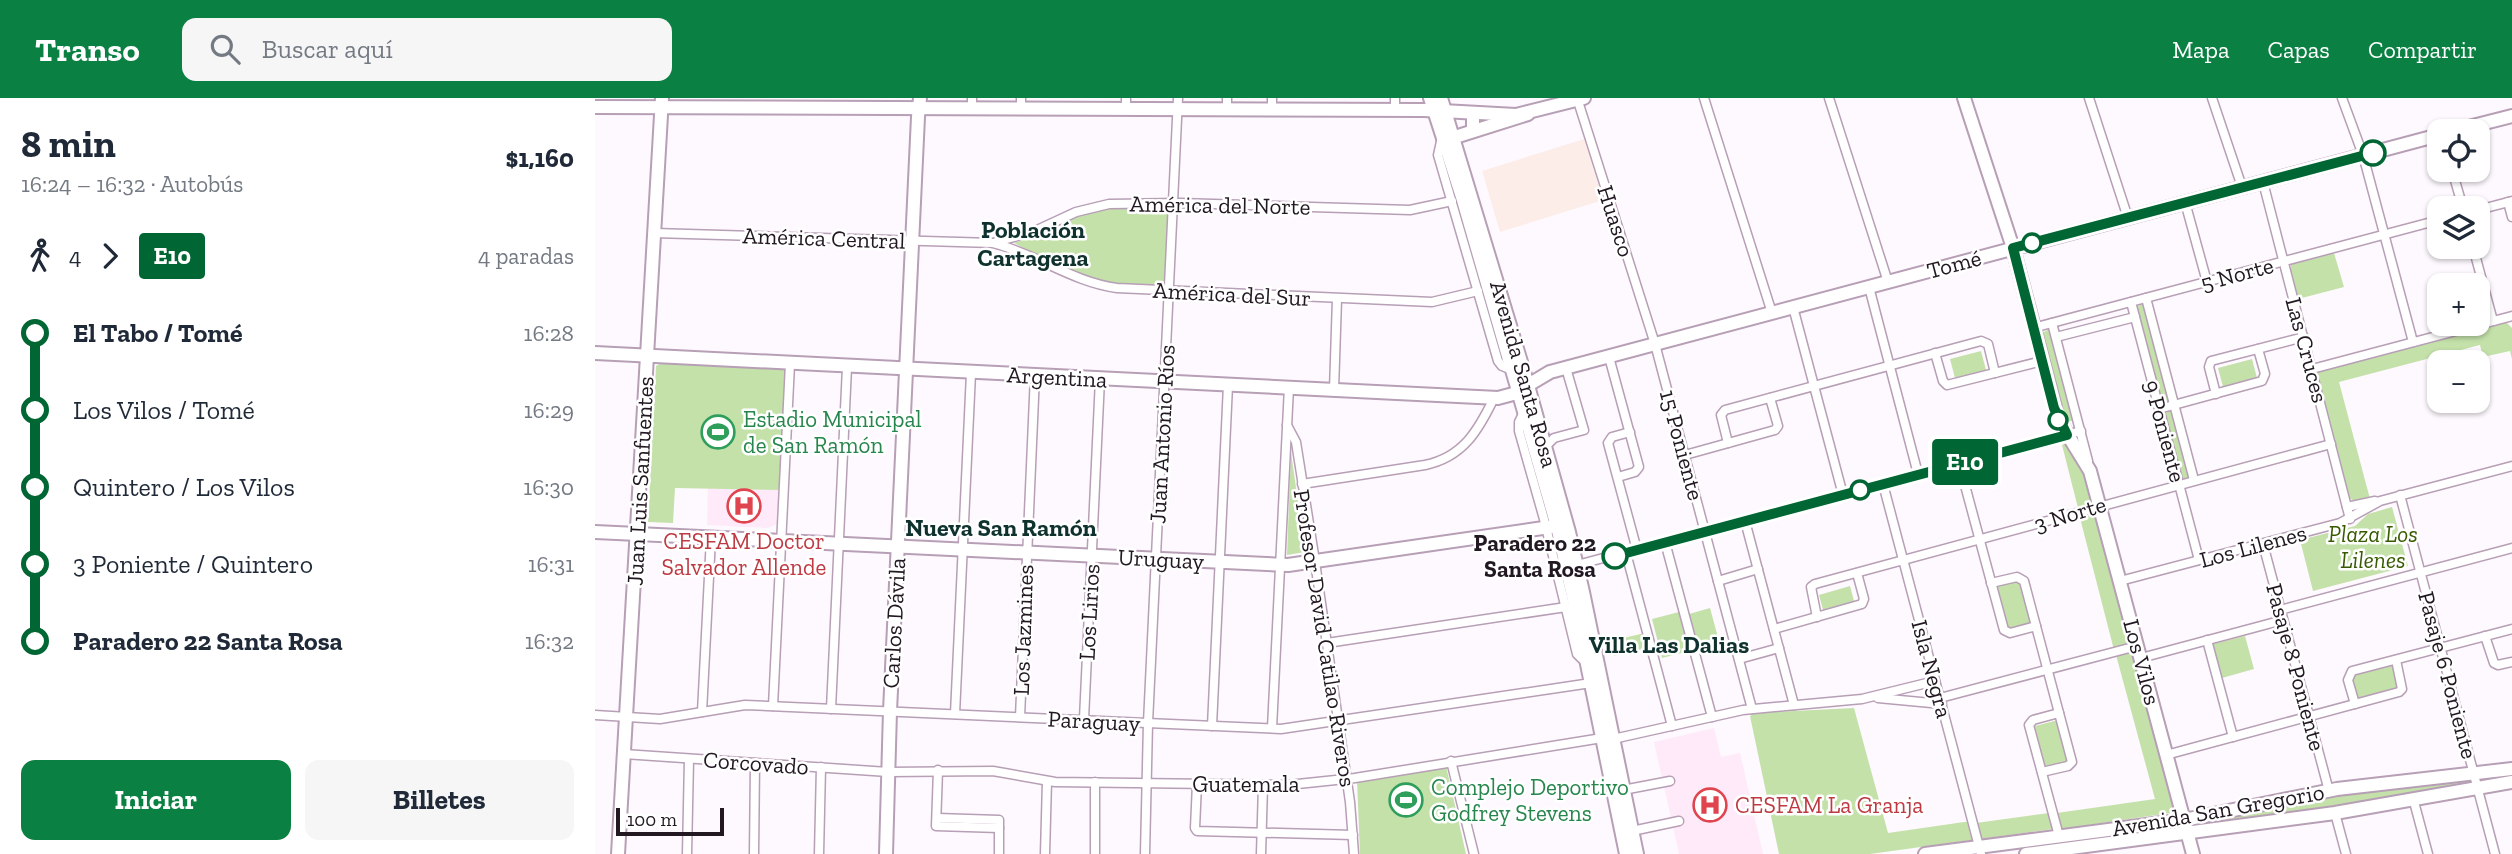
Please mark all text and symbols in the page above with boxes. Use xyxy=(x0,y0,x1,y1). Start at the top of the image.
search box xyxy=(182,18,672,81)
text: Transo xyxy=(35,30,140,69)
icon: search xyxy=(206,30,244,68)
text: Buscar aquí xyxy=(262,33,393,65)
text: Mapa xyxy=(2172,35,2229,64)
text: Capas xyxy=(2267,35,2330,64)
text: Compartir xyxy=(2368,35,2477,64)
map controls xyxy=(2427,119,2490,413)
button: locate xyxy=(2427,119,2490,182)
text: 8 min xyxy=(21,121,116,167)
unlabelled marker xyxy=(2360,140,2386,166)
text: $1,160 xyxy=(506,142,574,174)
text: 16:24 – 16:32 · Autobús xyxy=(21,170,243,198)
street label: Huasco xyxy=(1591,182,1641,260)
street label: América del Norte xyxy=(1129,189,1311,221)
button: layers xyxy=(2427,196,2490,259)
district label: Población Cartagena xyxy=(977,215,1089,272)
street label: América Central xyxy=(742,221,906,255)
unlabelled marker xyxy=(2022,233,2042,253)
icon: walk xyxy=(21,237,59,275)
icon: forward xyxy=(91,237,129,275)
text: E10 xyxy=(153,241,191,270)
text: 4 xyxy=(69,242,81,270)
text: 4 paradas xyxy=(478,242,574,270)
street label: Tomé xyxy=(1924,243,1984,285)
street label: 5 Norte xyxy=(2198,251,2276,297)
button: + xyxy=(2427,273,2490,336)
street label: América del Sur xyxy=(1152,276,1312,312)
street label: Avenida Santa Rosa xyxy=(1484,277,1564,471)
street label: Las Cruces xyxy=(2280,294,2334,406)
text: El Tabo / Tomé xyxy=(73,317,243,349)
text: 16:28 xyxy=(524,319,574,347)
street label: Juan Antonio Ríos xyxy=(1143,344,1181,524)
button: − xyxy=(2427,350,2490,413)
street label: Argentina xyxy=(1006,360,1108,394)
street label: Juan Luis Sanfuentes xyxy=(621,376,659,586)
street label: 9 Poniente xyxy=(2138,377,2192,485)
street label: 15 Poniente xyxy=(1654,387,1710,503)
text: Los Vilos / Tomé xyxy=(73,394,255,426)
text: 16:29 xyxy=(524,396,574,424)
place label: Estadio Municipal de San Ramón xyxy=(743,405,922,459)
unlabelled marker xyxy=(2048,410,2068,430)
sports icon: Estadio Municipal de San Ramón xyxy=(699,413,737,451)
line badge: E10 xyxy=(1925,439,2005,485)
text: E10 xyxy=(1946,447,1984,476)
text: Quintero / Los Vilos xyxy=(73,471,295,503)
text: 16:30 xyxy=(523,473,574,501)
unlabelled marker xyxy=(1850,480,1870,500)
hospital icon: CESFAM Doctor Salvador Allende xyxy=(725,487,763,525)
street label: Profesor David Catilao Riveros xyxy=(1288,487,1362,789)
street label: 3 Norte xyxy=(2031,490,2109,538)
district label: Nueva San Ramón xyxy=(905,513,1097,542)
street label: Los Lilenes xyxy=(2196,518,2310,574)
park label: Plaza Los Lilenes xyxy=(2328,520,2418,574)
place label: CESFAM Doctor Salvador Allende xyxy=(662,527,826,581)
place label: Paradero 22 Santa Rosa xyxy=(1474,529,1596,583)
street label: Uruguay xyxy=(1117,543,1205,575)
marker: Paradero 22 Santa Rosa xyxy=(1602,543,1628,569)
text: 3 Poniente / Quintero xyxy=(73,548,313,580)
text: 16:31 xyxy=(528,550,574,578)
street label: Carlos Dávila xyxy=(877,557,911,689)
street label: Los Lirios xyxy=(1072,563,1106,661)
street label: Los Jazmines xyxy=(1007,564,1039,696)
street label: Pasaje 8 Poniente xyxy=(2260,580,2332,754)
street label: Pasaje 6 Poniente xyxy=(2412,588,2484,762)
street label: Los Vilos xyxy=(2117,616,2167,708)
street label: Isla Negra xyxy=(1905,617,1959,721)
text: Paradero 22 Santa Rosa xyxy=(73,625,343,657)
text: 16:32 xyxy=(525,627,574,655)
district label: Villa Las Dalias xyxy=(1589,630,1749,659)
street label: Paraguay xyxy=(1047,705,1141,737)
street label: Corcovado xyxy=(702,745,810,781)
button: Iniciar xyxy=(21,760,291,840)
button: Billetes xyxy=(305,760,574,840)
street label: Guatemala xyxy=(1192,770,1300,798)
place label: Complejo Deportivo Godfrey Stevens xyxy=(1431,773,1629,827)
street label: Avenida San Gregorio xyxy=(2110,778,2326,842)
sports icon: Complejo Deportivo Godfrey Stevens xyxy=(1387,781,1425,819)
hospital icon: CESFAM La Granja xyxy=(1691,786,1729,824)
place label: CESFAM La Granja xyxy=(1735,791,1923,819)
scale bar xyxy=(616,805,725,837)
text: 100 m xyxy=(627,808,677,831)

